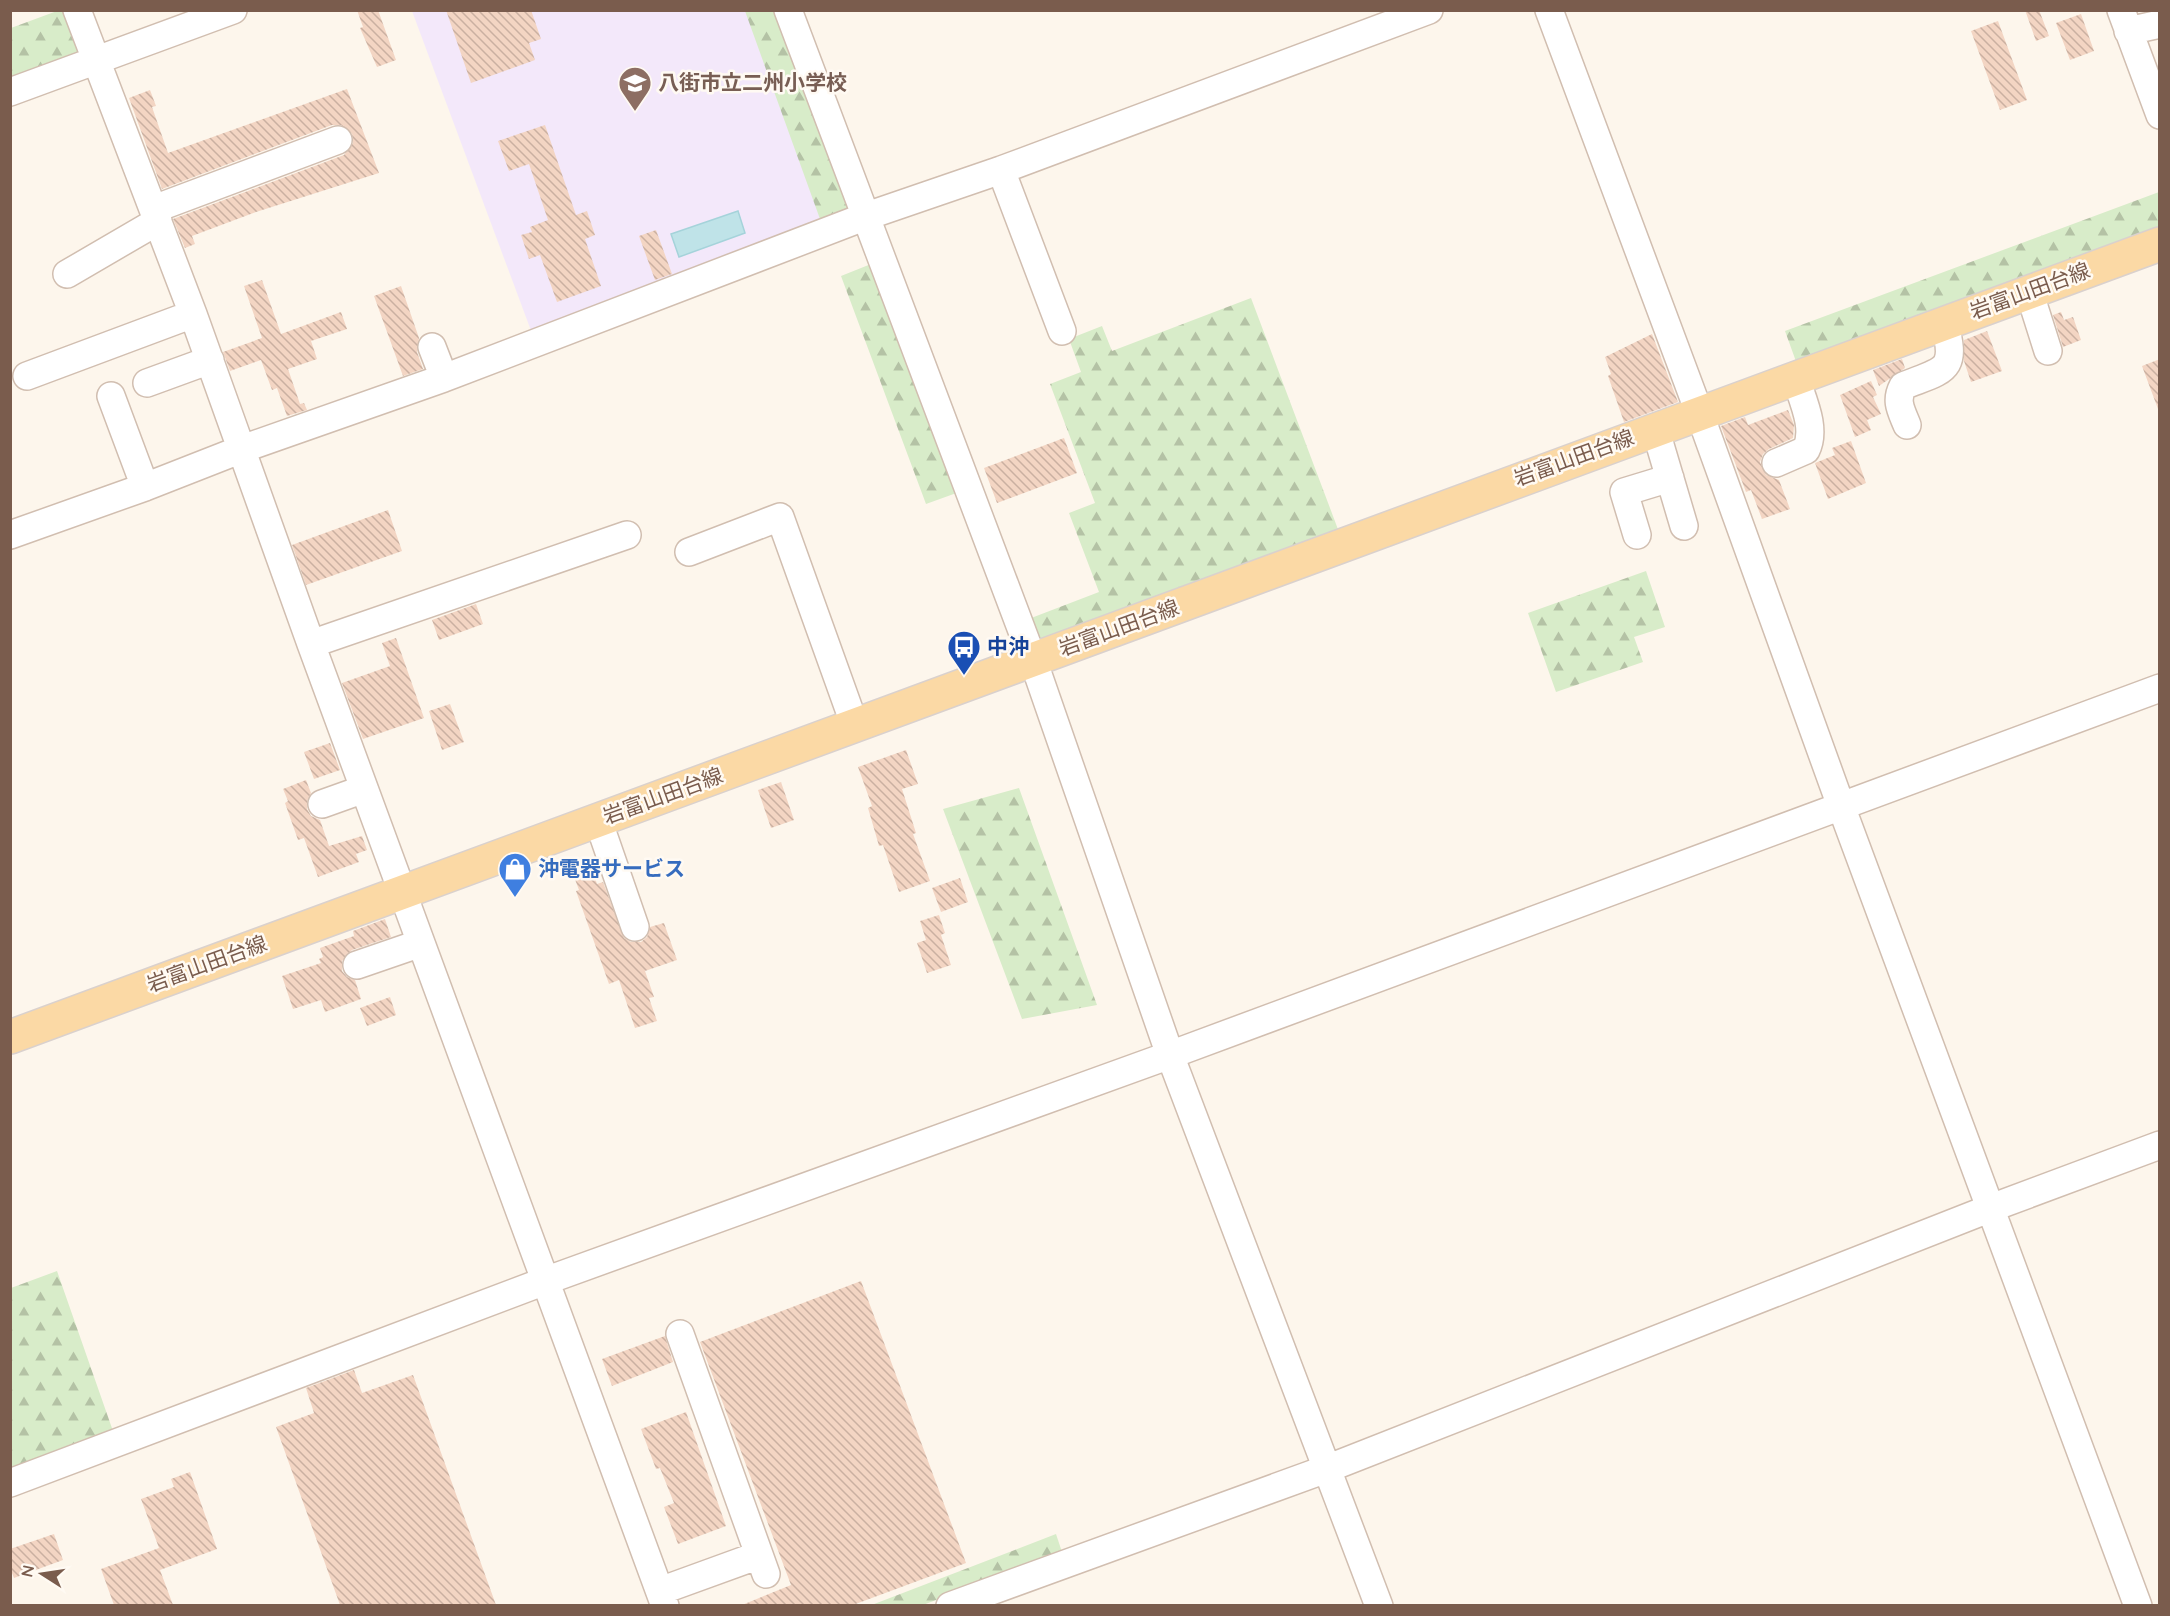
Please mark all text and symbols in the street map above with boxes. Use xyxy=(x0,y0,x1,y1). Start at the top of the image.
school or university icon: 八街市立二州小学校 xyxy=(617,65,653,112)
place label: 八街市立二州小学校 xyxy=(658,69,847,95)
street label: 岩富山田台線 xyxy=(1966,256,2093,324)
street label: 岩富山田台線 xyxy=(1510,423,1637,491)
street label: 岩富山田台線 xyxy=(1055,593,1182,661)
bus stop icon: 中沖 xyxy=(946,629,982,676)
place label: 中沖 xyxy=(987,633,1029,659)
street label: 岩富山田台線 xyxy=(599,761,726,829)
shop icon: 沖電器サービス xyxy=(497,851,533,898)
place label: 沖電器サービス xyxy=(538,855,685,881)
street label: 岩富山田台線 xyxy=(143,929,270,997)
north arrow xyxy=(12,1544,72,1604)
text: N xyxy=(16,1563,38,1579)

